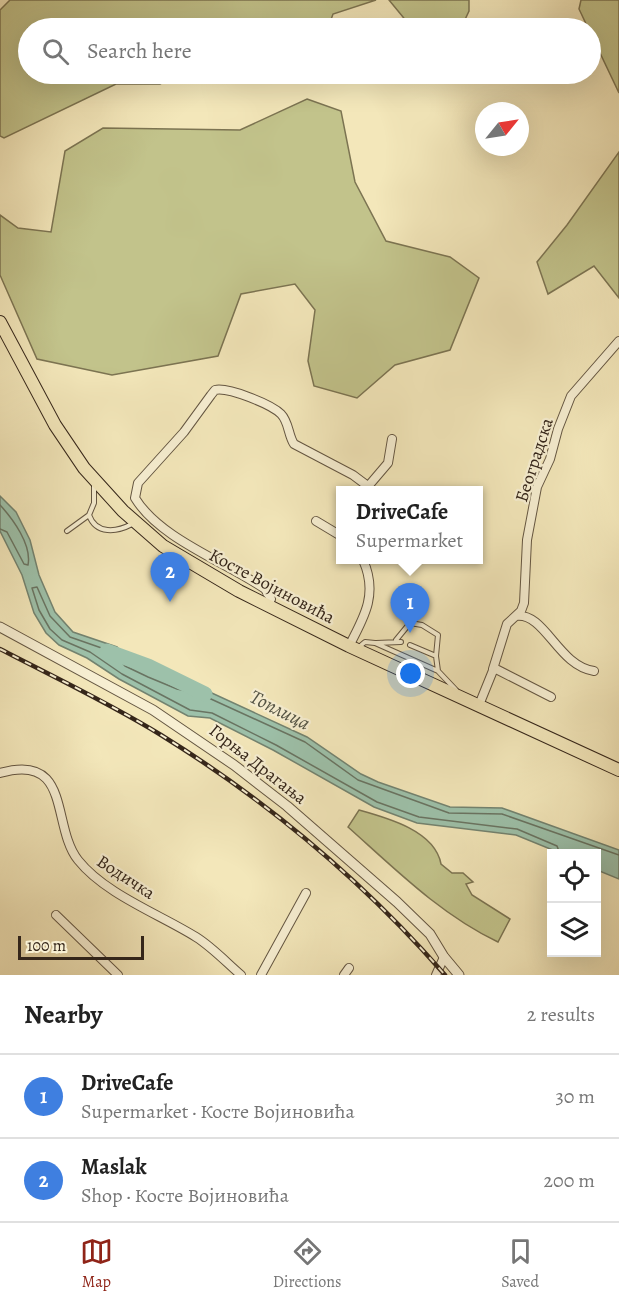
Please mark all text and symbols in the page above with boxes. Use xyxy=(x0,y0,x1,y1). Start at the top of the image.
search box xyxy=(18,18,601,84)
icon: search xyxy=(39,35,72,68)
text: Search here xyxy=(87,36,192,66)
north arrow xyxy=(475,102,529,156)
street label: Београдска xyxy=(509,414,559,505)
popup xyxy=(336,486,483,564)
text: DriveCafe xyxy=(356,497,448,527)
text: Supermarket xyxy=(356,527,463,554)
street label: Косте Војиновића xyxy=(205,543,340,630)
pin: 2 xyxy=(150,552,190,602)
pin: 1 xyxy=(390,584,430,633)
your location xyxy=(396,659,425,688)
water label: Топлица xyxy=(245,683,315,737)
street label: Горња Драгања xyxy=(204,718,312,810)
street label: Водичка xyxy=(92,849,160,905)
map controls xyxy=(547,849,601,957)
button: locate xyxy=(547,849,601,903)
button: layers xyxy=(547,903,601,957)
scale bar xyxy=(18,933,144,960)
text: 100 m xyxy=(27,935,66,957)
text: Nearby xyxy=(24,997,103,1032)
text: 2 results xyxy=(527,1001,595,1028)
text: DriveCafe xyxy=(81,1068,173,1098)
text: 1 xyxy=(40,1083,47,1110)
text: 30 m xyxy=(555,1083,595,1110)
text: Supermarket · Косте Војиновића xyxy=(81,1098,355,1125)
text: Maslak xyxy=(81,1152,147,1182)
text: 2 xyxy=(39,1167,48,1194)
text: 200 m xyxy=(544,1167,595,1194)
text: Shop · Косте Војиновића xyxy=(81,1182,289,1209)
tab: Map xyxy=(80,1235,113,1293)
tab: Directions xyxy=(273,1235,341,1293)
tab: Saved xyxy=(501,1235,539,1293)

